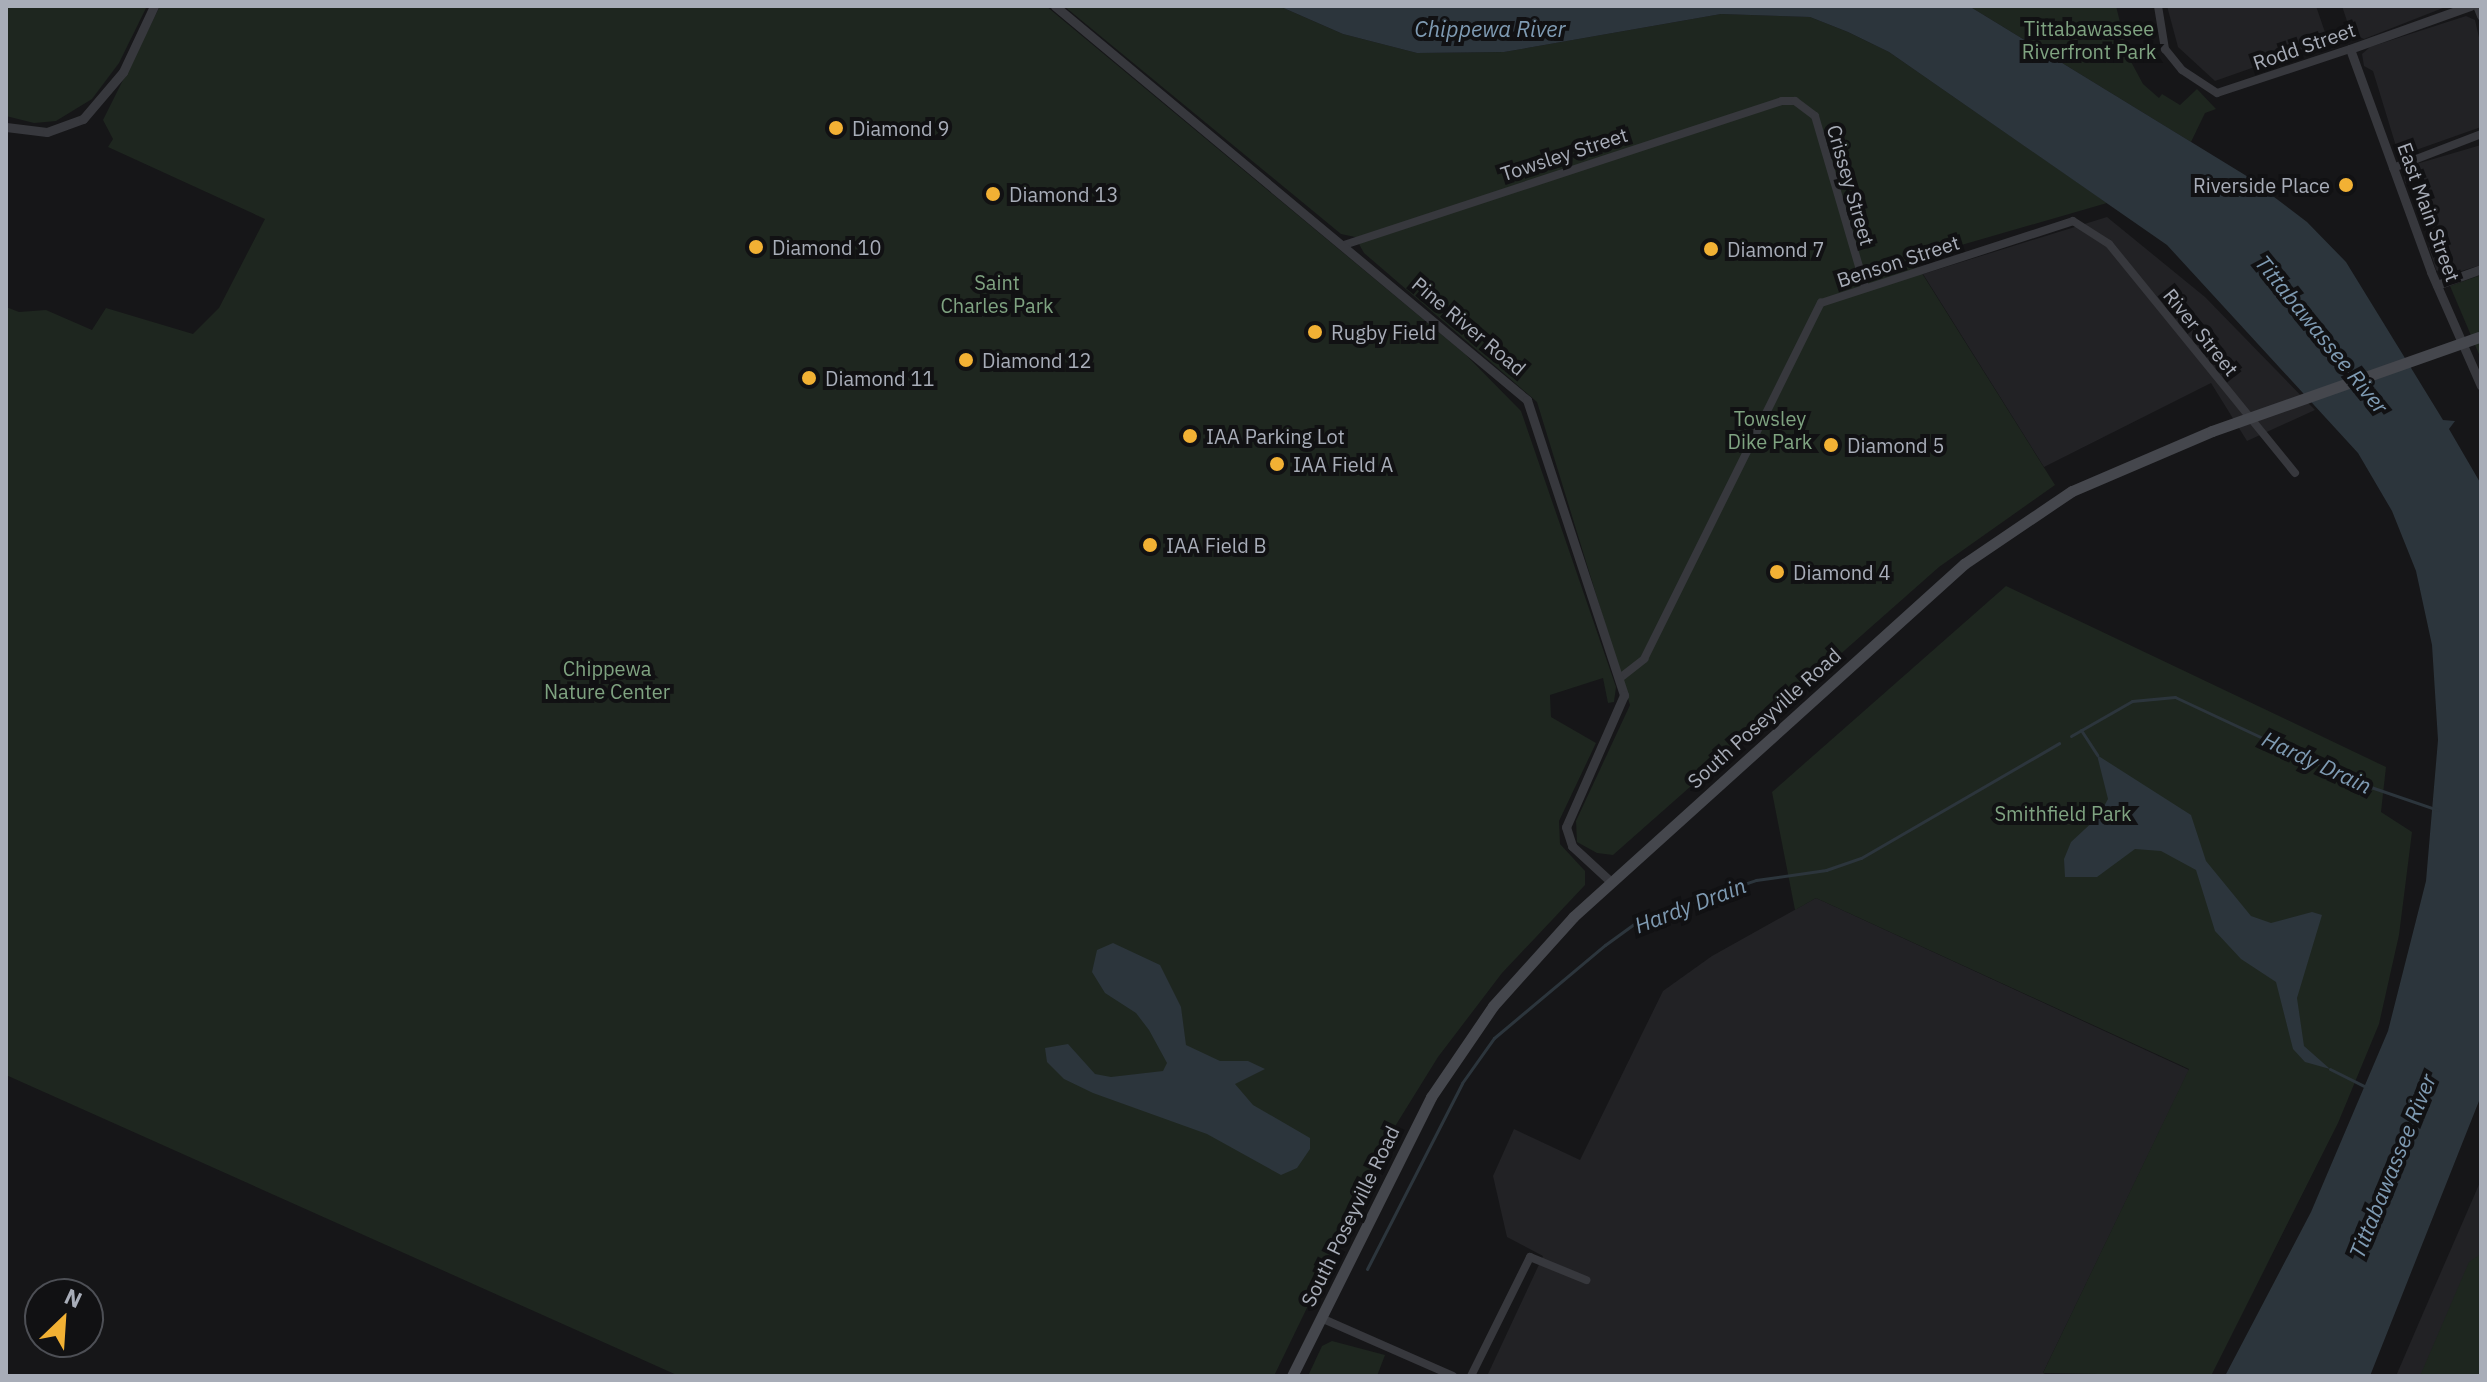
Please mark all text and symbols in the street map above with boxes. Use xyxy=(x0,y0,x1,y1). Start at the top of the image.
water label: Chippewa River xyxy=(1414,16,1566,42)
park label: Tittabawassee Riverfront Park xyxy=(2022,16,2156,63)
street label: Rodd Street xyxy=(2250,17,2358,75)
place label: Diamond 9 xyxy=(852,116,949,140)
marker: Diamond 9 xyxy=(827,119,845,137)
street label: Towsley Street xyxy=(1497,122,1631,186)
street label: Crissey Street xyxy=(1822,122,1880,248)
street label: East Main Street xyxy=(2393,139,2465,285)
place label: Riverside Place xyxy=(2193,173,2330,197)
marker: Riverside Place xyxy=(2337,176,2355,194)
place label: Diamond 13 xyxy=(1009,182,1118,206)
marker: Diamond 13 xyxy=(984,185,1002,203)
street label: Benson Street xyxy=(1834,230,1962,292)
place label: Diamond 10 xyxy=(772,235,881,259)
place label: Diamond 7 xyxy=(1727,237,1824,261)
marker: Diamond 10 xyxy=(747,238,765,256)
marker: Diamond 7 xyxy=(1702,240,1720,258)
water label: Tittabawassee River xyxy=(2250,249,2394,419)
park label: Saint Charles Park xyxy=(940,270,1054,317)
street label: Pine River Road xyxy=(1407,272,1531,380)
street label: River Street xyxy=(2159,284,2243,380)
place label: Rugby Field xyxy=(1331,320,1436,344)
marker: Rugby Field xyxy=(1306,323,1324,341)
place label: Diamond 12 xyxy=(982,348,1091,372)
marker: Diamond 12 xyxy=(957,351,975,369)
place label: Diamond 11 xyxy=(825,366,934,390)
marker: Diamond 11 xyxy=(800,369,818,387)
park label: Towsley Dike Park xyxy=(1728,406,1812,453)
place label: IAA Parking Lot xyxy=(1206,424,1345,448)
marker: IAA Parking Lot xyxy=(1181,427,1199,445)
place label: Diamond 5 xyxy=(1847,433,1944,457)
marker: Diamond 5 xyxy=(1822,436,1840,454)
place label: IAA Field A xyxy=(1293,452,1393,476)
marker: IAA Field A xyxy=(1268,455,1286,473)
place label: IAA Field B xyxy=(1166,533,1267,557)
marker: IAA Field B xyxy=(1141,536,1159,554)
place label: Diamond 4 xyxy=(1793,560,1890,584)
marker: Diamond 4 xyxy=(1768,563,1786,581)
street label: South Poseyville Road xyxy=(1682,643,1846,793)
park label: Chippewa Nature Center xyxy=(544,656,670,703)
water label: Hardy Drain xyxy=(2258,725,2376,799)
park label: Smithfield Park xyxy=(1994,801,2132,825)
water label: Hardy Drain xyxy=(1630,872,1750,938)
water label: Tittabawassee River xyxy=(2343,1070,2441,1262)
street label: South Poseyville Road xyxy=(1296,1122,1404,1310)
north arrow xyxy=(24,1278,104,1358)
text: N xyxy=(60,1281,87,1314)

